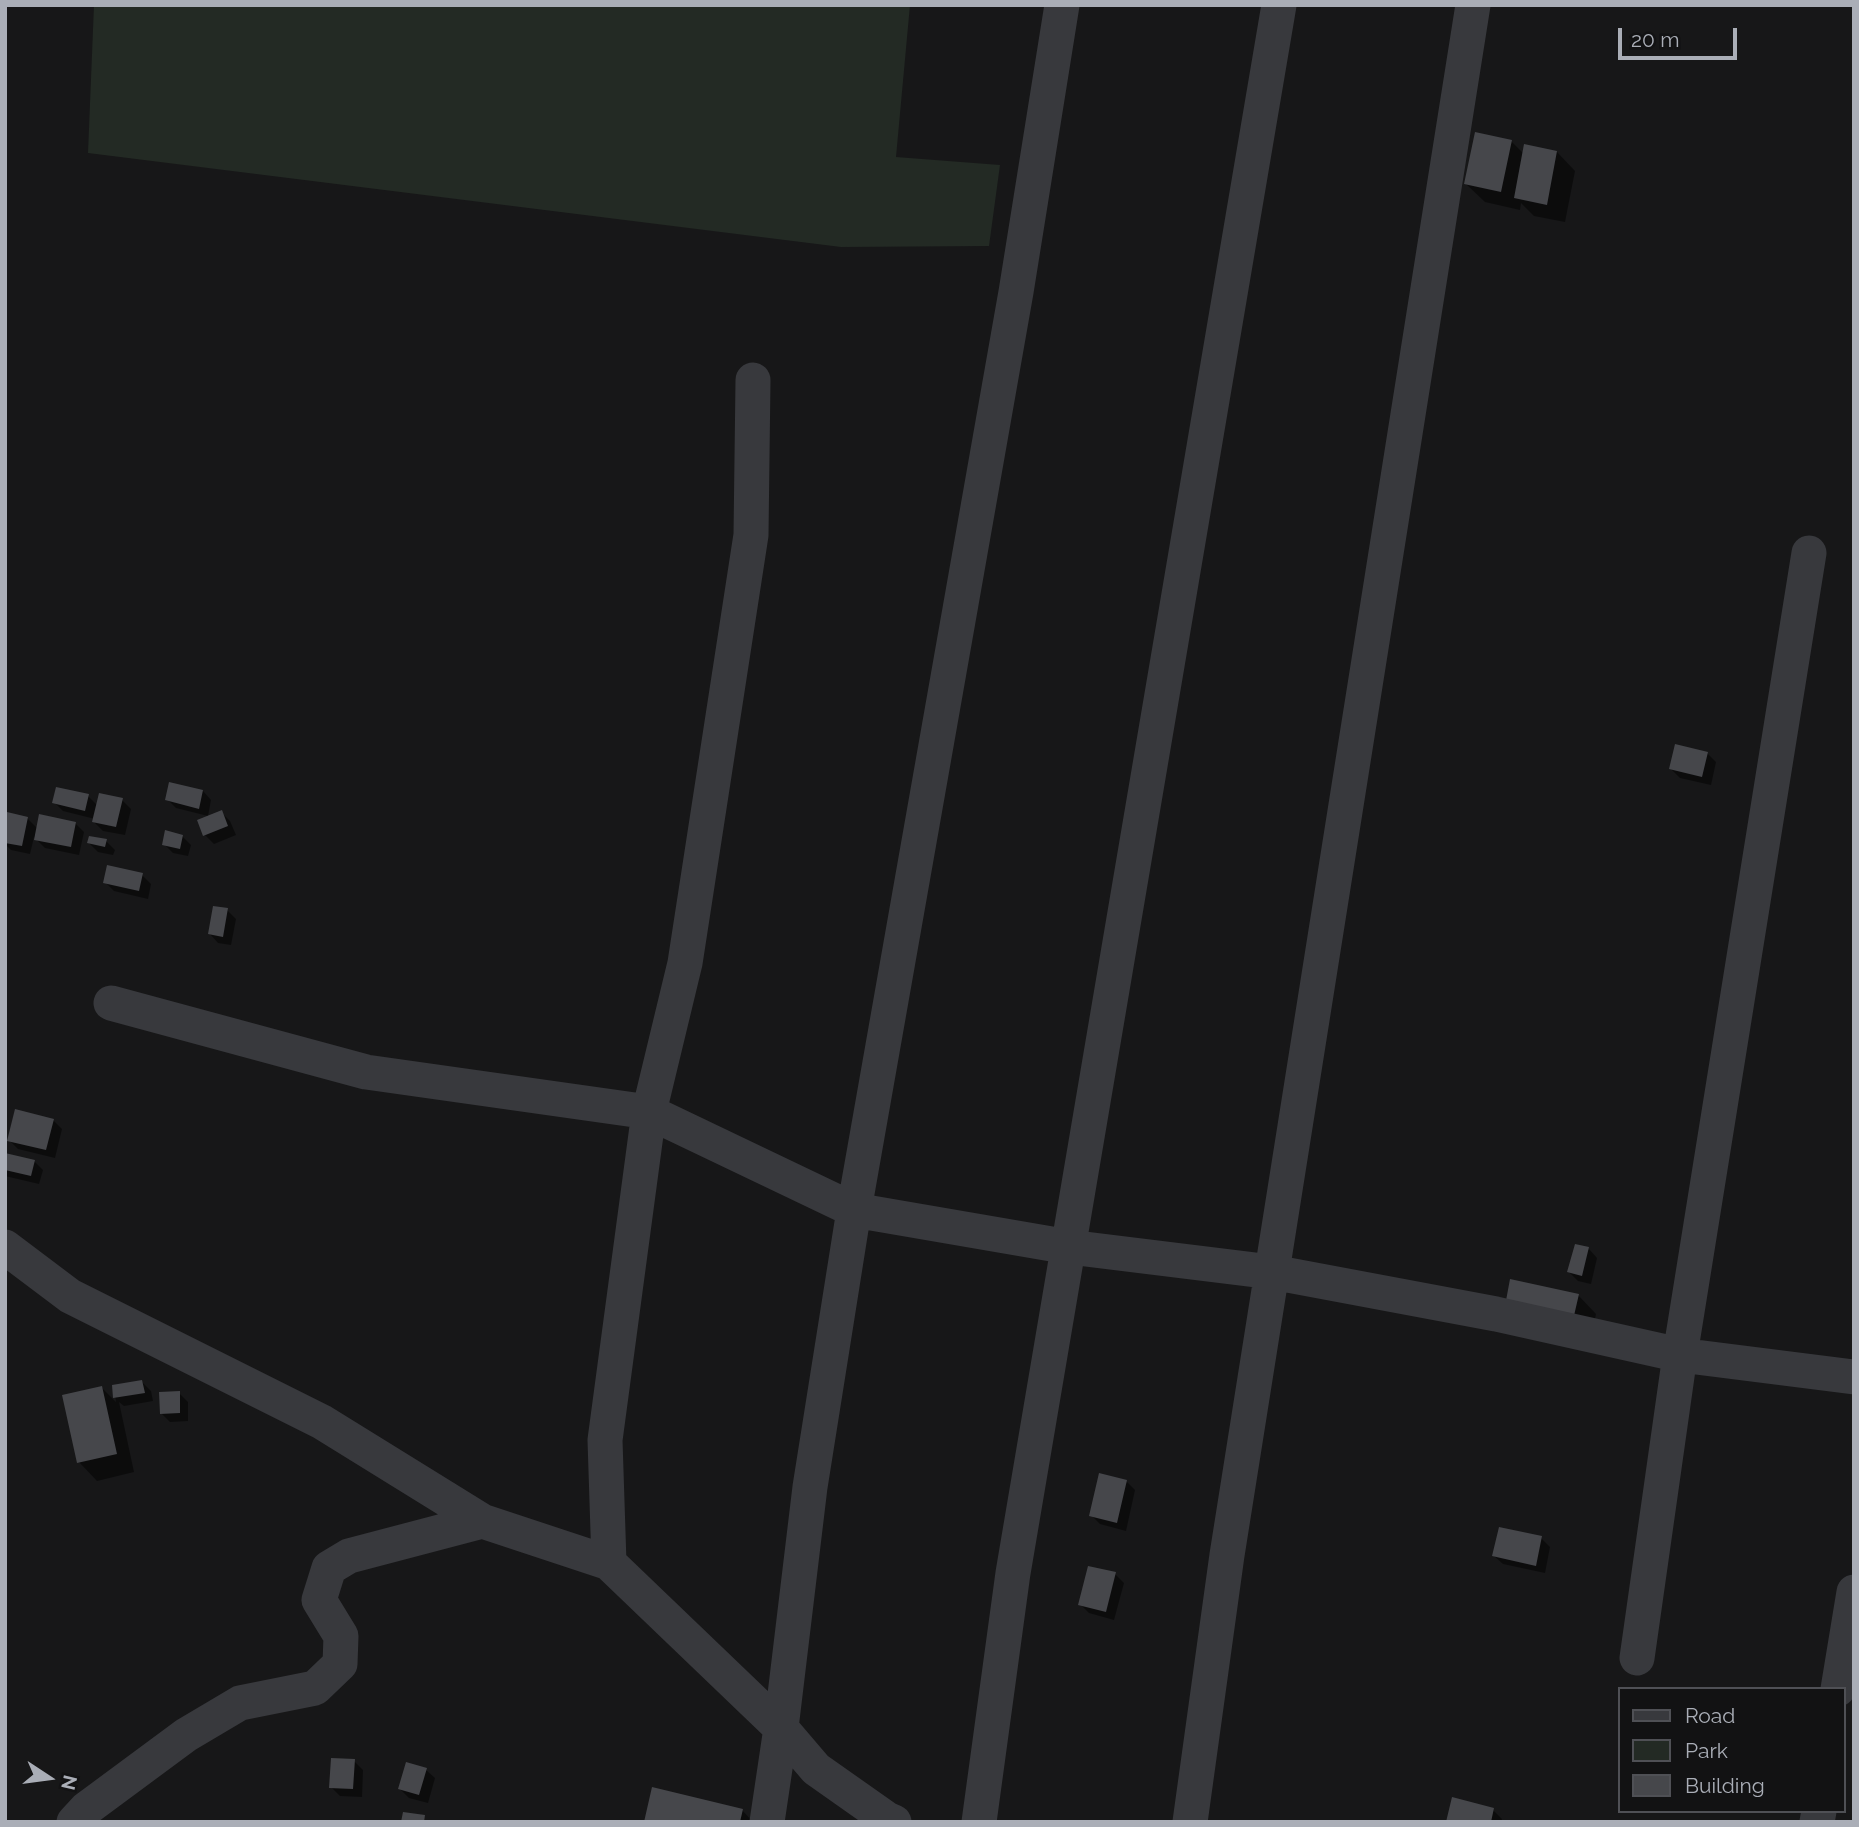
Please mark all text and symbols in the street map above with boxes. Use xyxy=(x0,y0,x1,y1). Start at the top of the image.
scale bar xyxy=(1621,14,1740,58)
text: 20 m xyxy=(1631,27,1679,52)
legend xyxy=(1618,1687,1845,1813)
text: Road xyxy=(1685,1703,1735,1728)
text: Park xyxy=(1685,1738,1728,1763)
north arrow xyxy=(14,1743,84,1813)
text: N xyxy=(57,1773,82,1792)
text: Building xyxy=(1685,1773,1765,1798)

